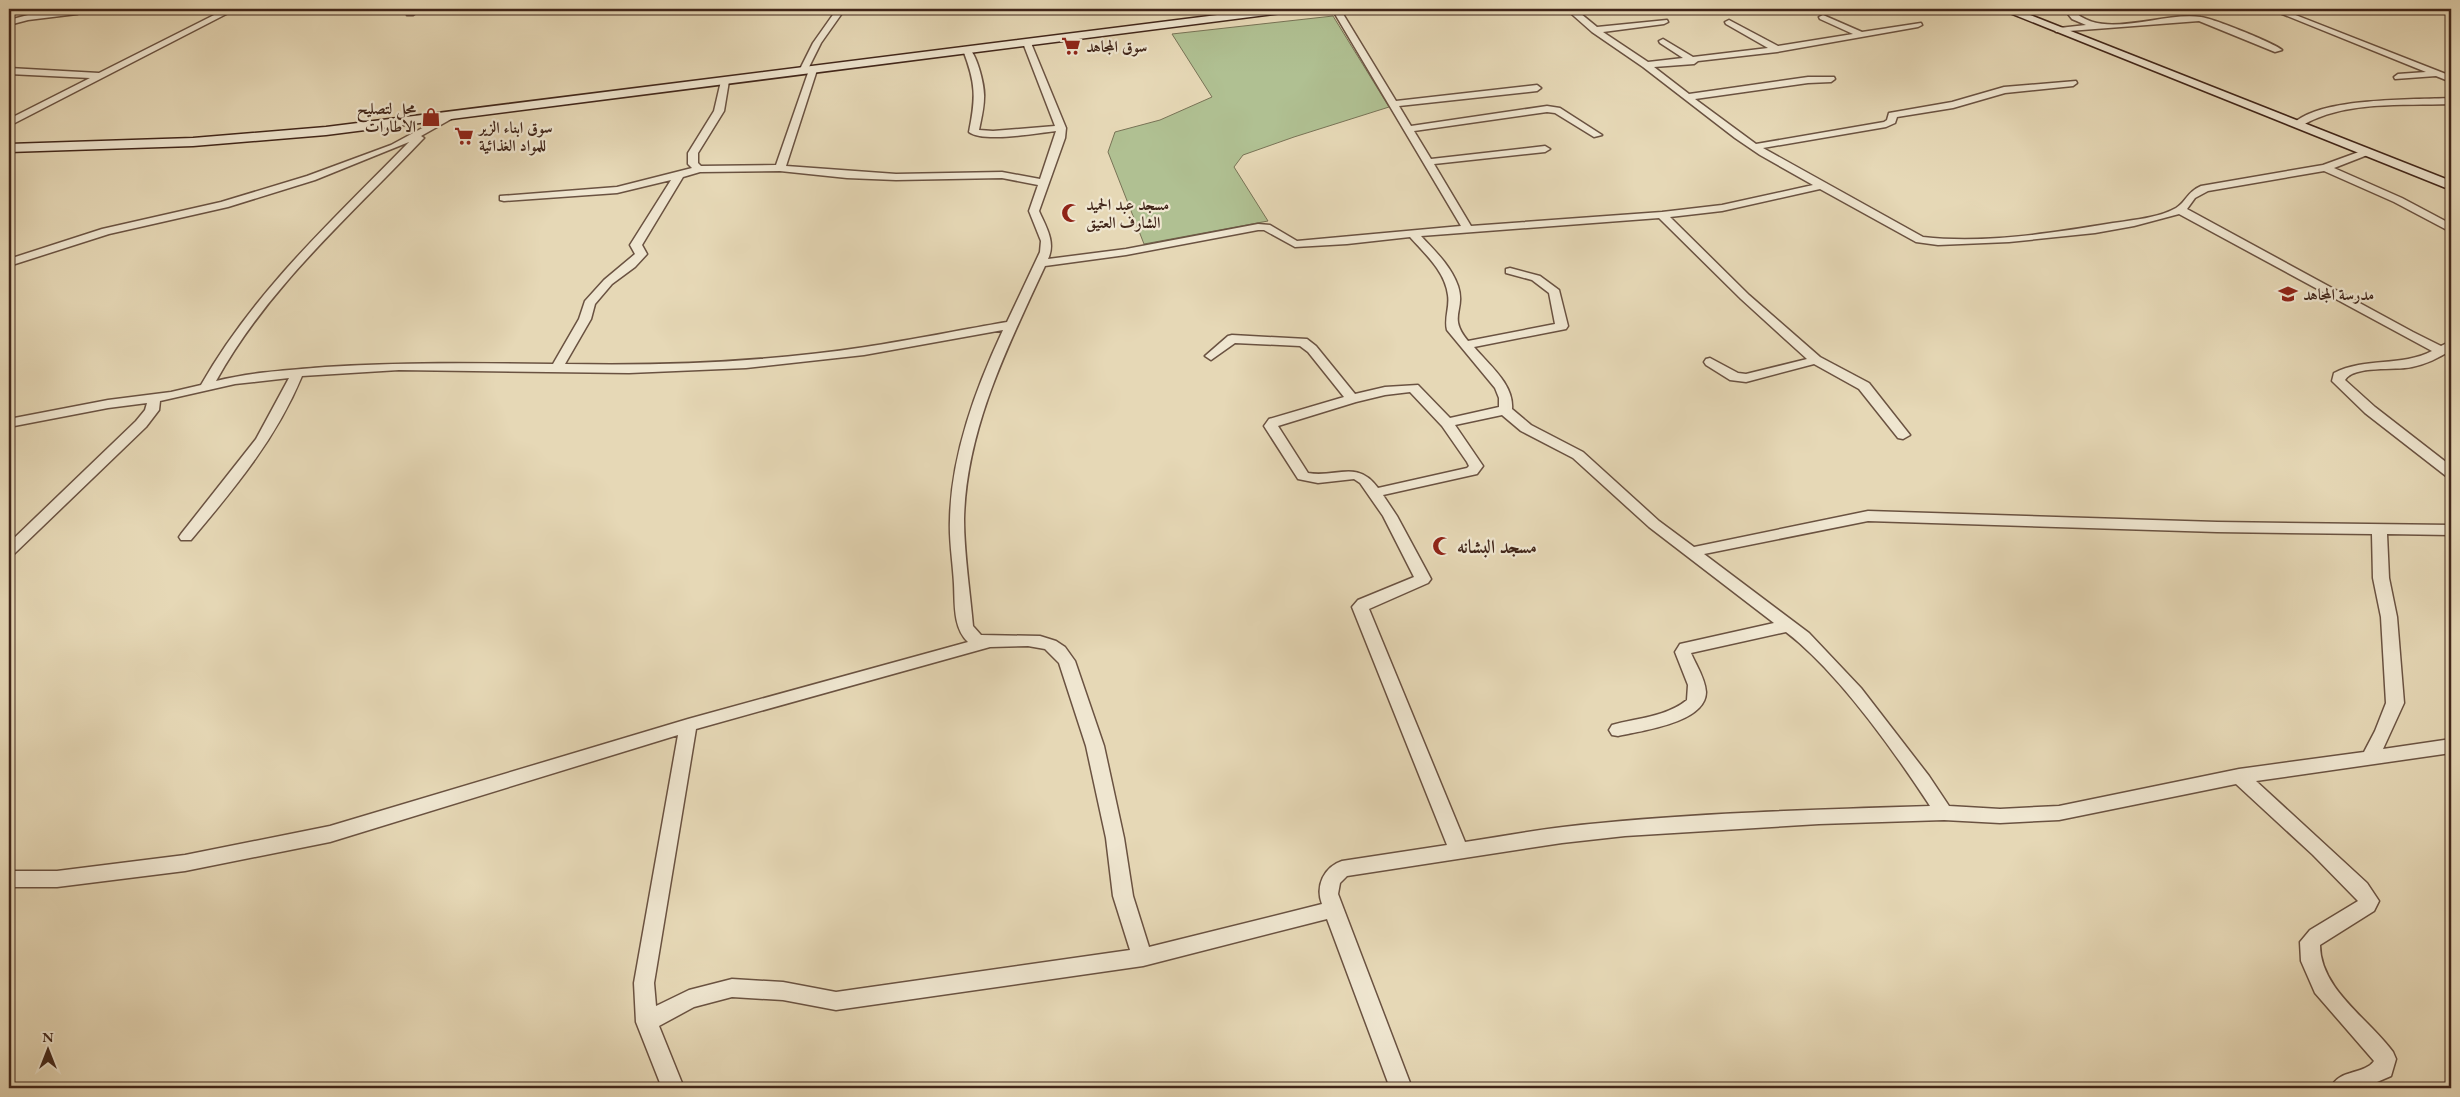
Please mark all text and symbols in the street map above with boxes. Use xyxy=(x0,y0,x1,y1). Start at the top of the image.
supermarket icon: سوق المجاهد xyxy=(1060,35,1082,57)
place label: سوق المجاهد xyxy=(1086,36,1147,57)
place label: محل لتصليح الاطارات xyxy=(357,98,416,137)
shop icon: محل لتصليح الاطارات xyxy=(420,106,442,128)
place label: سوق ابناء الزير للمواد الغذائية xyxy=(477,117,553,156)
supermarket icon: سوق ابناء الزير للمواد الغذائية xyxy=(453,125,475,147)
place label: مسجد عبد الحميد الشارف العتيق xyxy=(1086,194,1169,233)
mosque icon: مسجد عبد الحميد الشارف العتيق xyxy=(1060,202,1082,224)
school or university icon: مدرسة المجاهد xyxy=(2277,283,2299,305)
place label: مدرسة المجاهد xyxy=(2303,284,2374,305)
place label: مسجد البشانه xyxy=(1457,534,1537,559)
mosque icon: مسجد البشانه xyxy=(1431,535,1453,557)
north arrow xyxy=(22,1024,72,1074)
text: N xyxy=(42,1028,54,1046)

